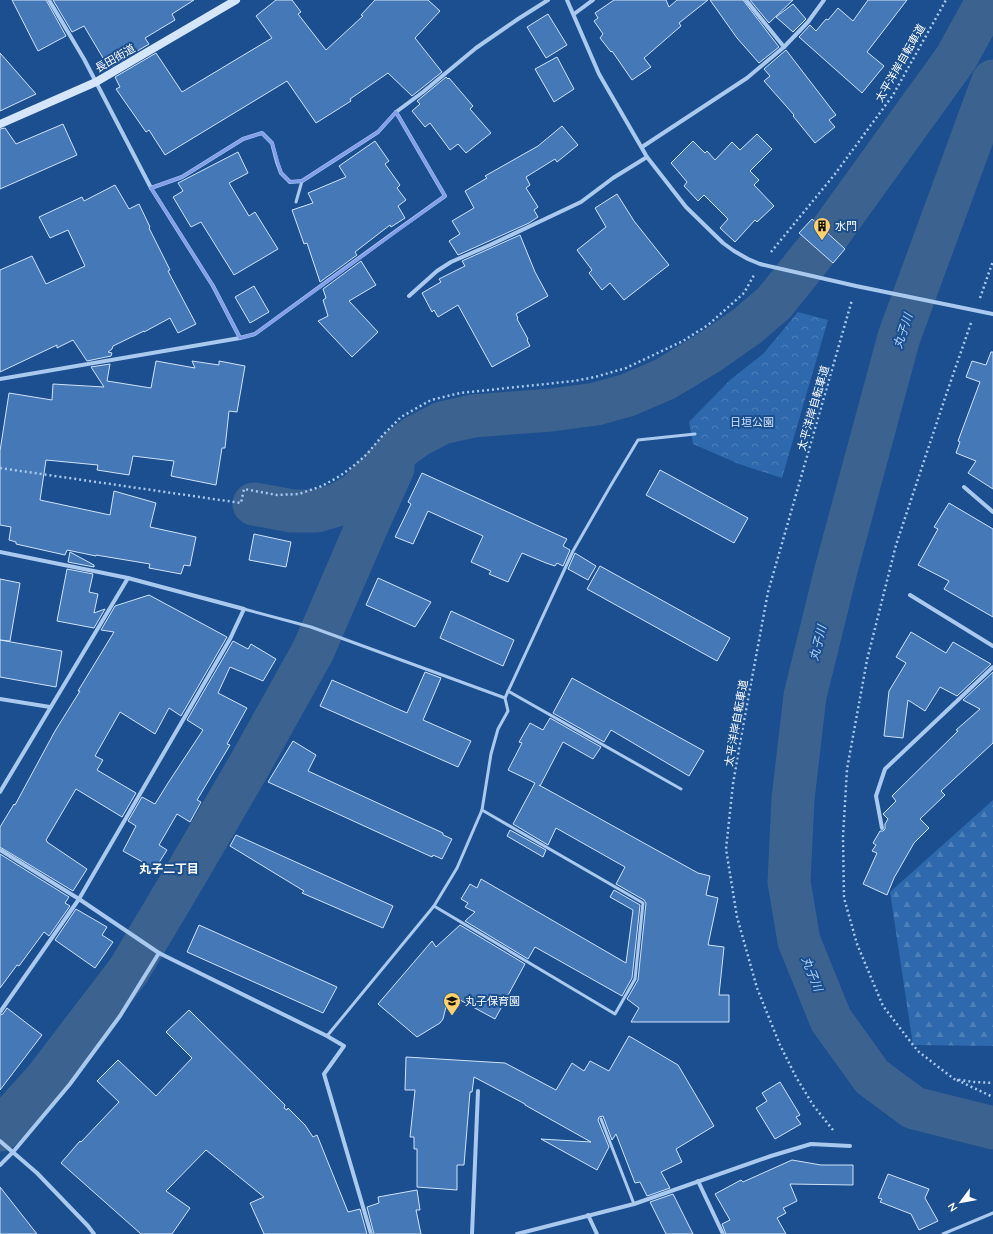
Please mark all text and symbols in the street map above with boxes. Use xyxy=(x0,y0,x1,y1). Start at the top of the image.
street label: 太平洋岸自転車道 xyxy=(872,21,928,105)
street label: 長田街道 xyxy=(92,41,138,75)
building icon: 水門 xyxy=(812,216,832,241)
place label: 水門 xyxy=(835,219,857,233)
water label: 丸子川 xyxy=(890,310,916,350)
street label: 太平洋岸自転車道 xyxy=(794,364,832,452)
park label: 日垣公園 xyxy=(730,415,774,429)
water label: 丸子川 xyxy=(806,622,830,662)
street label: 太平洋岸自転車道 xyxy=(721,678,751,768)
district label: 丸子二丁目 xyxy=(139,861,199,876)
water label: 丸子川 xyxy=(799,954,827,995)
school or university icon: 丸子保育園 xyxy=(442,991,462,1016)
place label: 丸子保育園 xyxy=(465,994,520,1008)
north arrow xyxy=(941,1182,981,1222)
text: N xyxy=(944,1200,961,1214)

